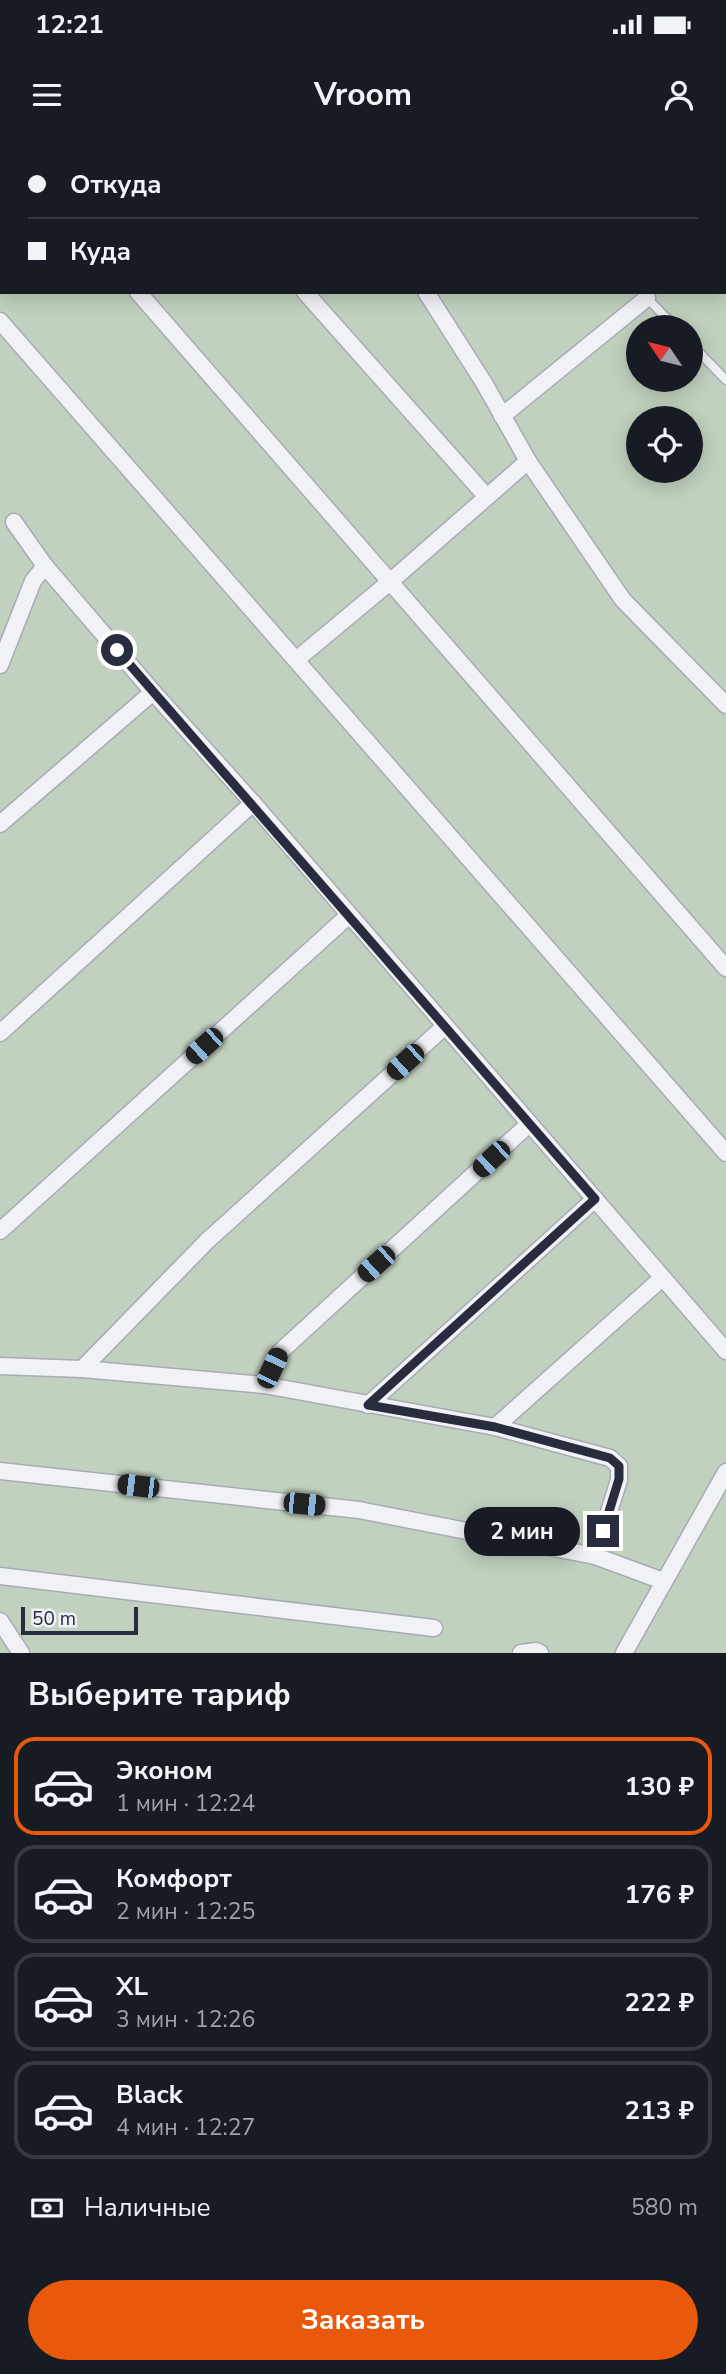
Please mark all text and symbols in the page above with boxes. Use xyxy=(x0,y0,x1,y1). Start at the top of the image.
text: 12:21 xyxy=(35,7,104,42)
text: Vroom xyxy=(314,73,412,116)
icon: menu xyxy=(28,76,66,114)
icon: person xyxy=(660,76,698,114)
text: Откуда xyxy=(70,167,162,202)
text: Куда xyxy=(70,234,131,269)
north arrow xyxy=(626,315,704,392)
map controls xyxy=(626,315,703,483)
button: locate xyxy=(626,406,703,483)
route start xyxy=(101,634,133,666)
car xyxy=(182,1024,227,1068)
car xyxy=(383,1040,428,1084)
car xyxy=(469,1137,514,1181)
car xyxy=(354,1242,399,1286)
car xyxy=(254,1345,291,1391)
car xyxy=(116,1473,161,1499)
car xyxy=(283,1491,326,1517)
callout: 2 мин xyxy=(463,1506,578,1556)
route end xyxy=(587,1515,619,1547)
text: 2 мин xyxy=(490,1516,554,1547)
scale bar xyxy=(21,1604,138,1636)
text: 50 m xyxy=(32,1606,76,1632)
text: Выберите тариф xyxy=(28,1673,291,1716)
text: Эконом xyxy=(116,1753,213,1788)
icon: car xyxy=(32,1755,95,1818)
text: 130 ₽ xyxy=(625,1769,694,1804)
text: 1 мин · 12:24 xyxy=(116,1788,255,1819)
text: Комфорт xyxy=(116,1861,232,1896)
icon: car xyxy=(32,1863,95,1926)
text: 176 ₽ xyxy=(625,1877,694,1912)
text: 2 мин · 12:25 xyxy=(116,1896,255,1927)
text: XL xyxy=(116,1969,148,2004)
icon: car xyxy=(32,1971,95,2034)
text: 222 ₽ xyxy=(625,1985,694,2020)
text: 3 мин · 12:26 xyxy=(116,2004,255,2035)
text: Black xyxy=(116,2077,183,2112)
icon: car xyxy=(32,2079,95,2142)
text: 213 ₽ xyxy=(625,2093,694,2128)
text: 4 мин · 12:27 xyxy=(116,2112,255,2143)
icon: cash xyxy=(28,2189,66,2227)
text: Наличные xyxy=(84,2190,211,2225)
text: 580 m xyxy=(631,2192,698,2223)
button: Заказать xyxy=(28,2280,698,2360)

